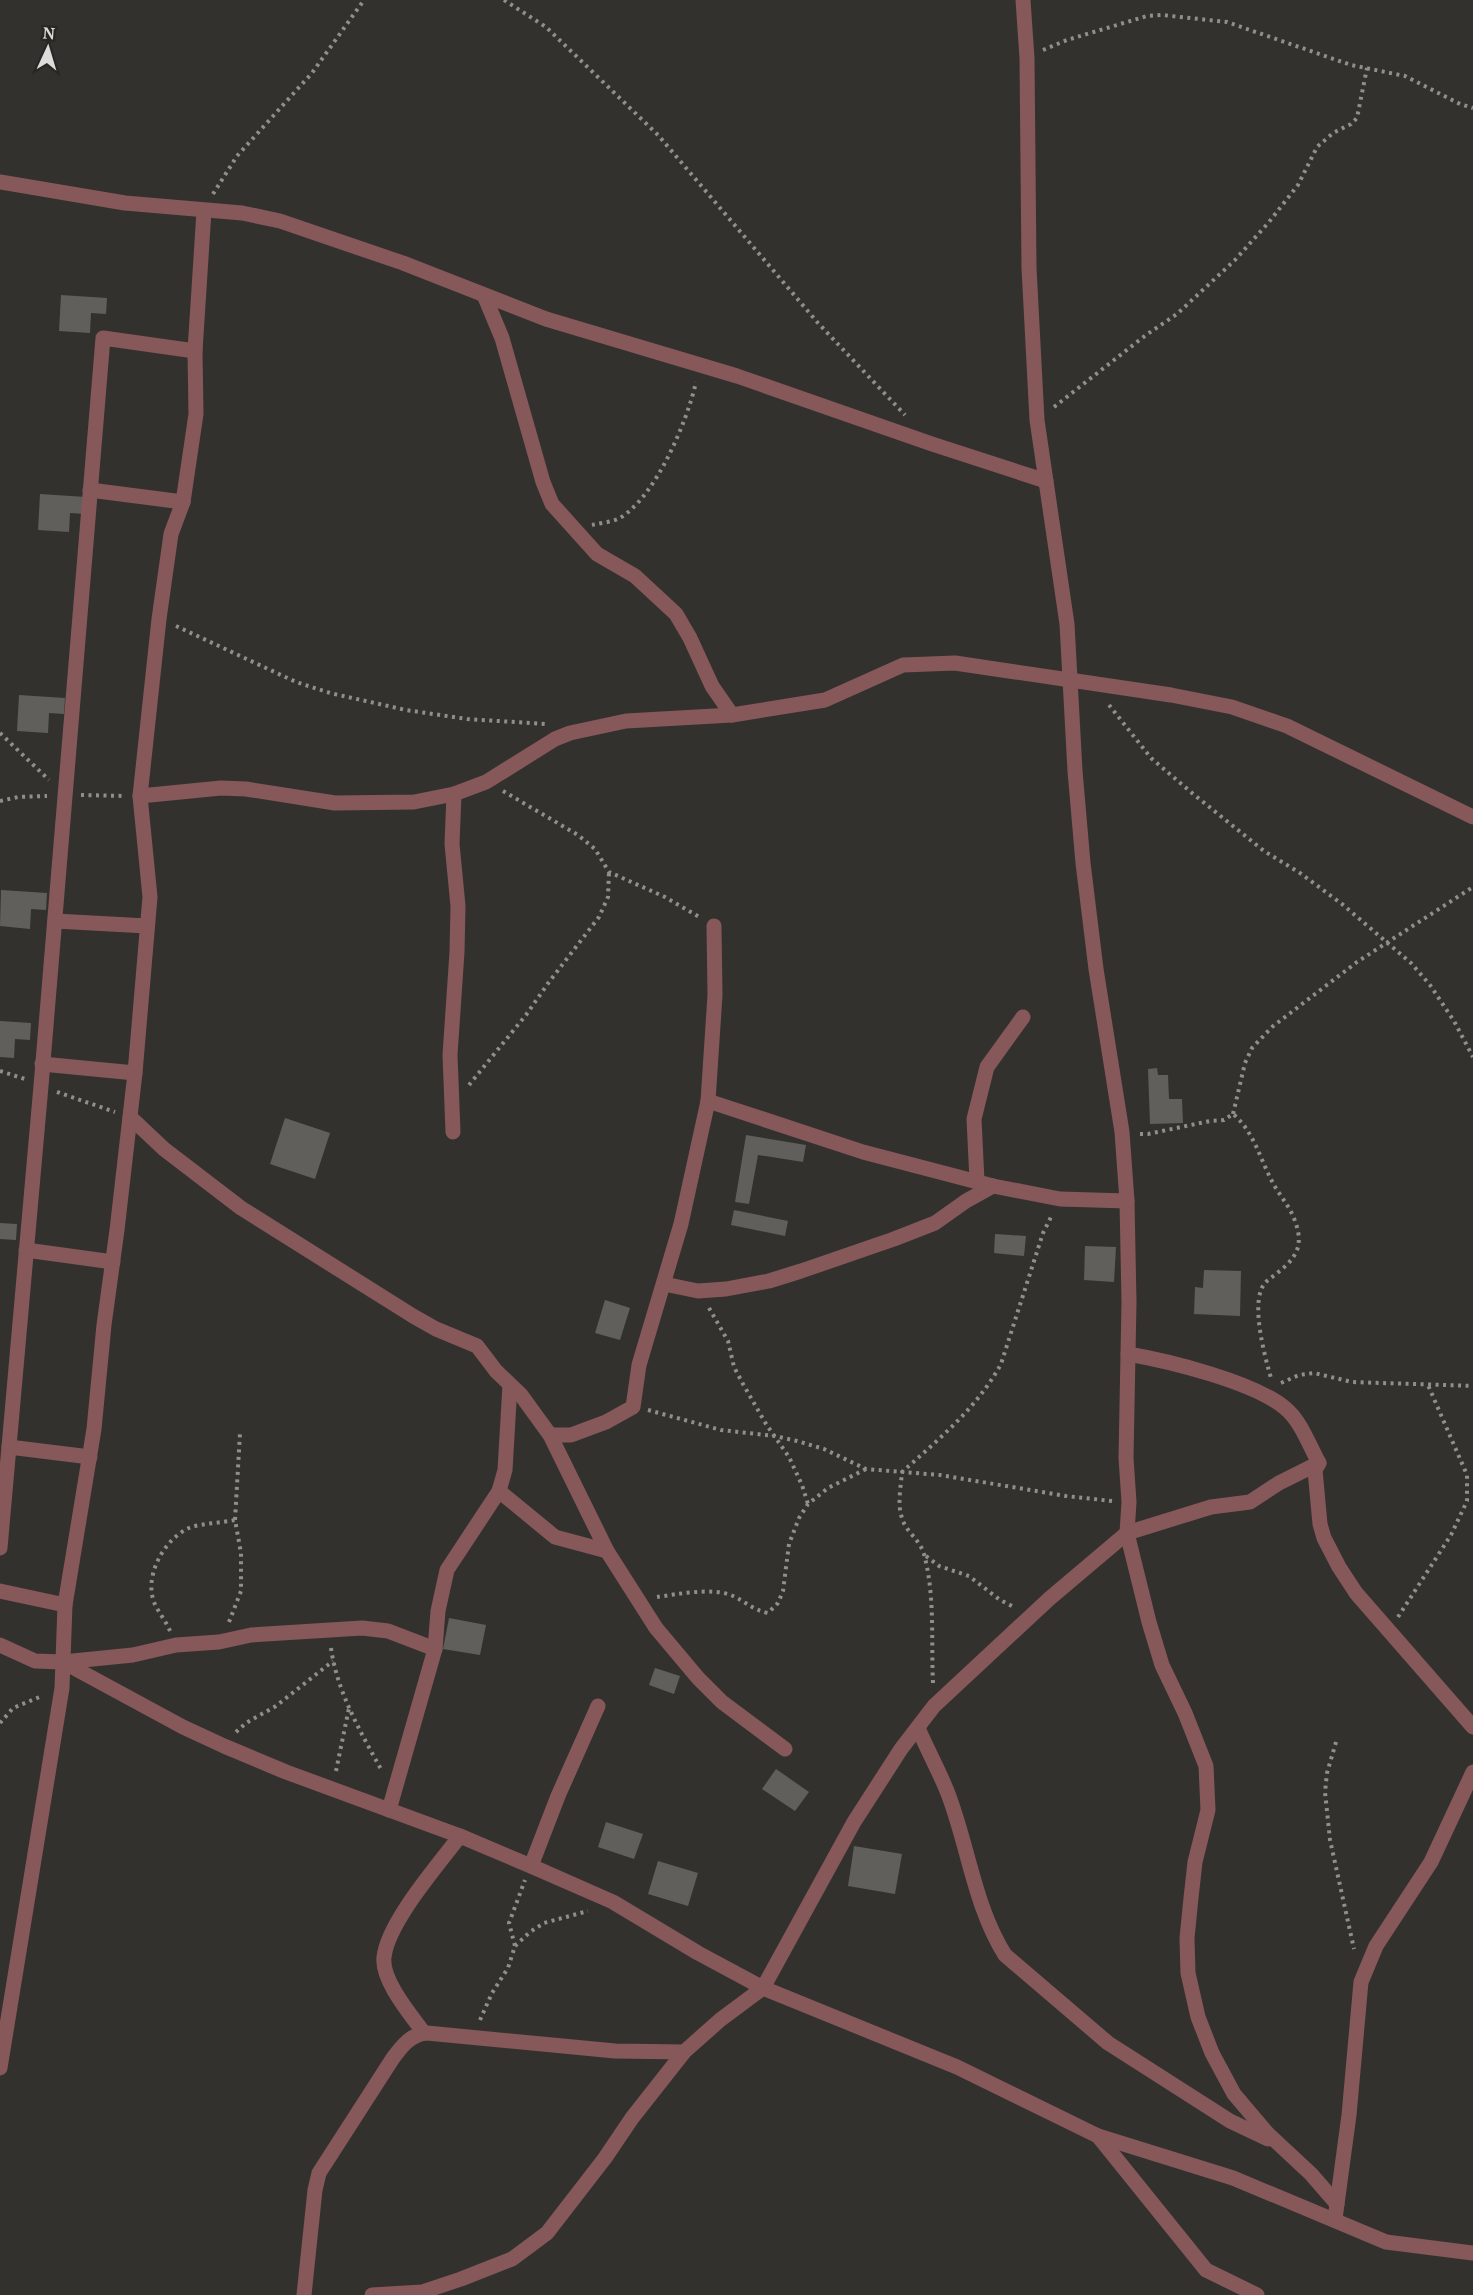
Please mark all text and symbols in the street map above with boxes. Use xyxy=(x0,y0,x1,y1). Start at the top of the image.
north arrow xyxy=(18,18,78,78)
text: N xyxy=(42,22,56,44)

